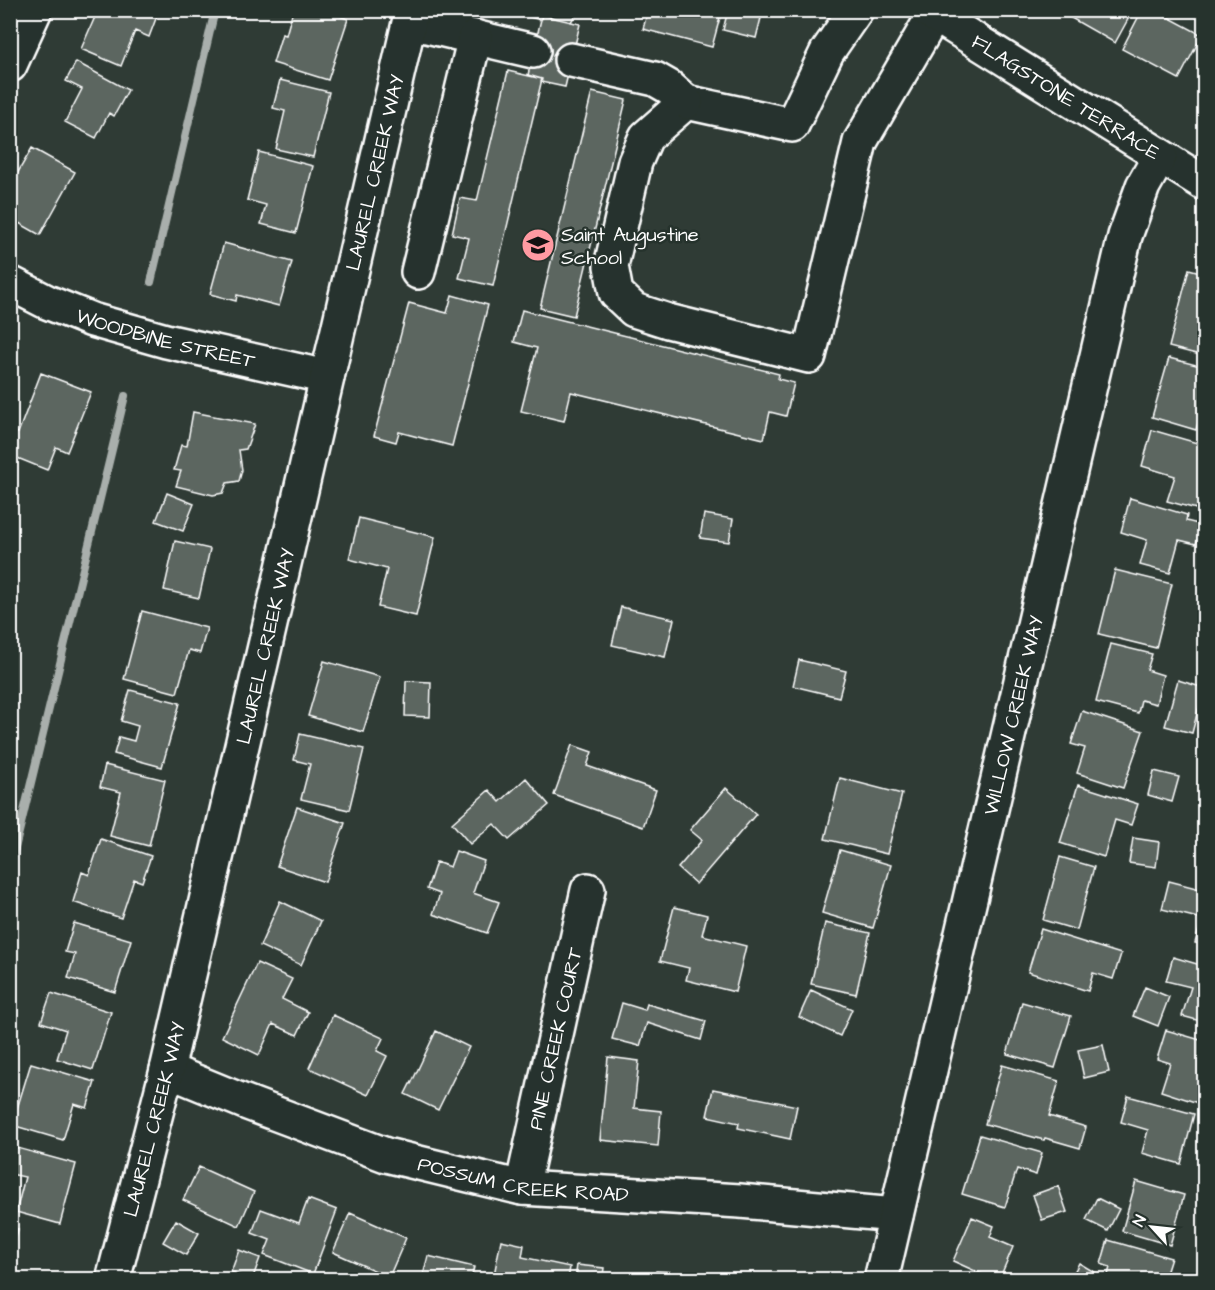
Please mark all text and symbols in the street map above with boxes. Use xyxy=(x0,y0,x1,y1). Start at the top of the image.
street label: FLAGSTONE TERRACE xyxy=(966,28,1165,167)
street label: LAUREL CREEK WAY xyxy=(339,72,412,274)
place label: Saint Augustine School xyxy=(561,221,699,272)
school or university icon: Saint Augustine School xyxy=(520,227,556,263)
street label: WOODBINE STREET xyxy=(72,302,258,376)
street label: LAUREL CREEK WAY xyxy=(230,545,302,747)
street label: WILLOW CREEK WAY xyxy=(977,612,1051,818)
street label: PINE CREEK COURT xyxy=(522,944,590,1133)
street label: LAUREL CREEK WAY xyxy=(117,1019,193,1220)
street label: POSSUM CREEK ROAD xyxy=(415,1150,629,1209)
north arrow xyxy=(1122,1197,1182,1257)
text: N xyxy=(1127,1211,1152,1230)

